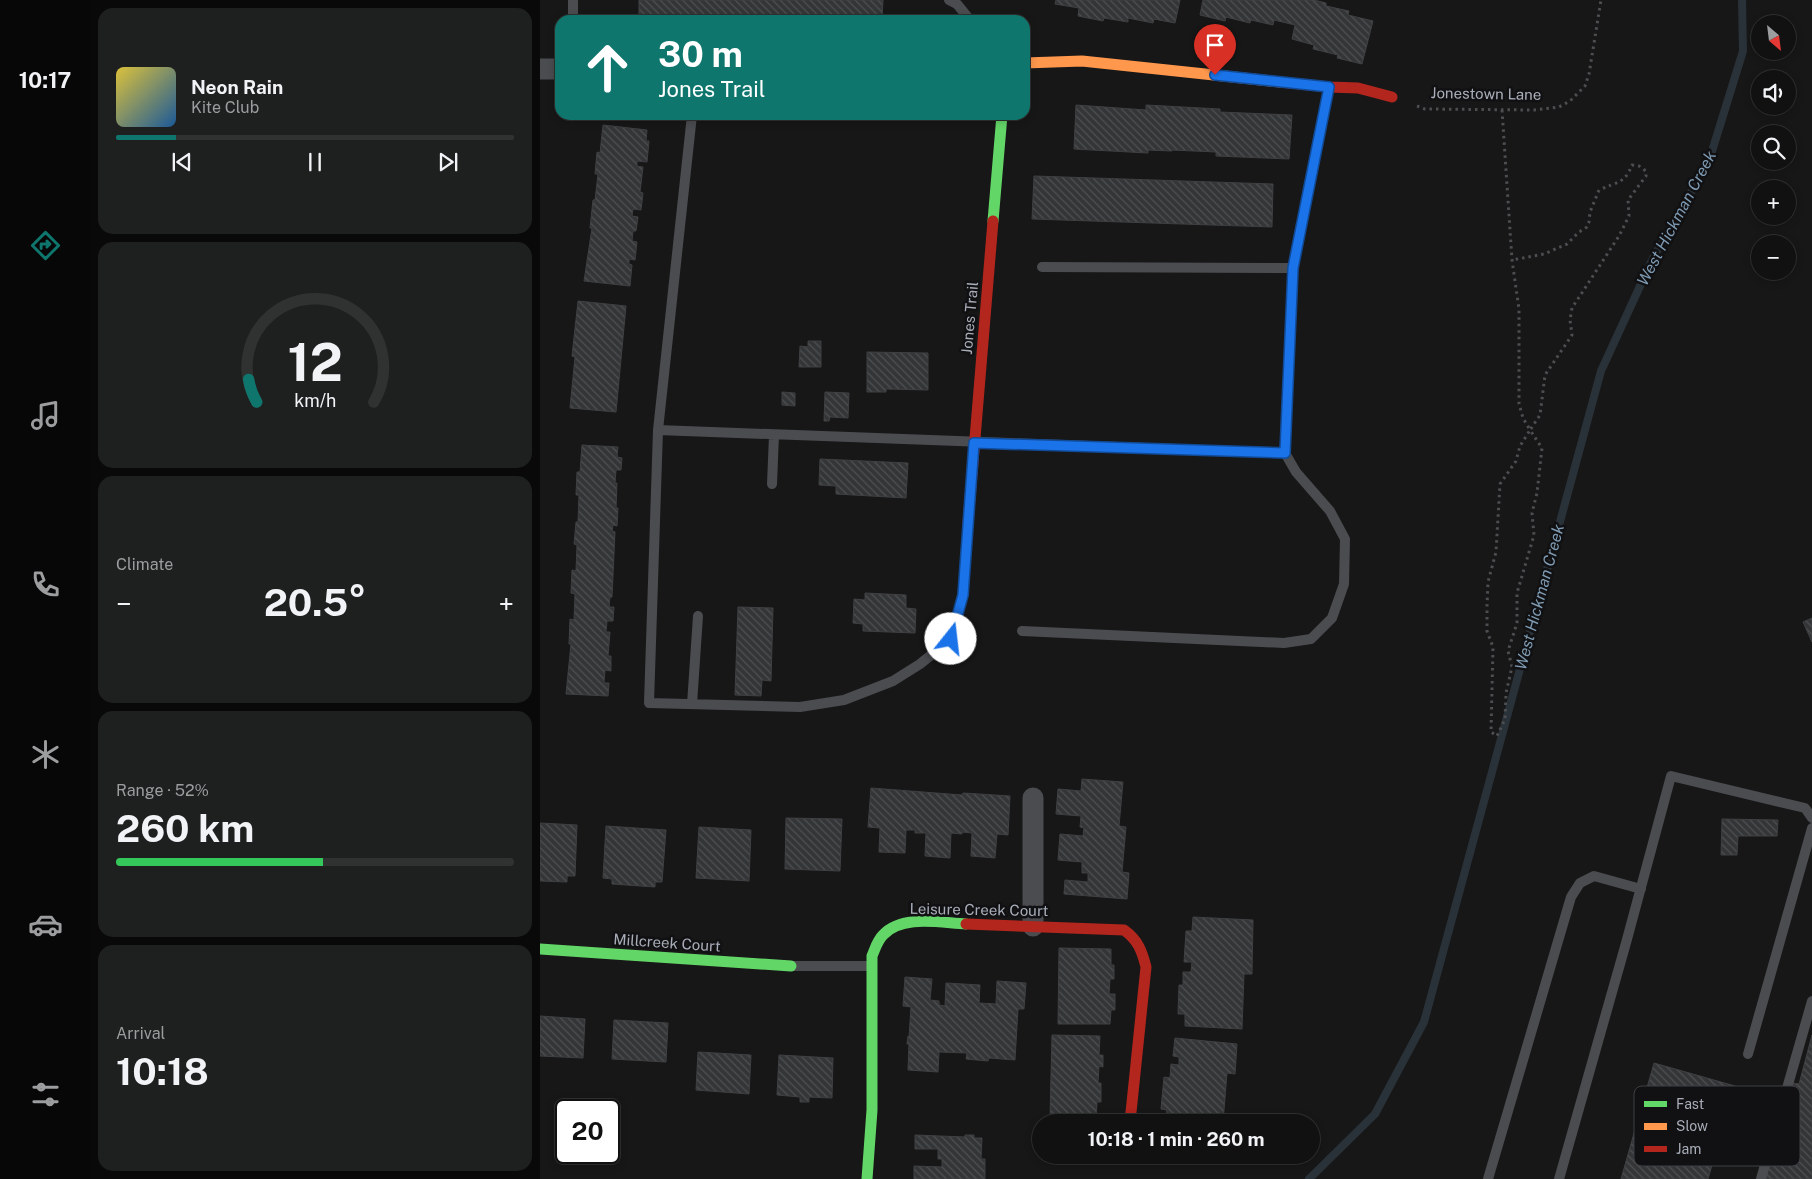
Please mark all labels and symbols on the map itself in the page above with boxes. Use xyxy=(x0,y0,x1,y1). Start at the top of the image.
north arrow xyxy=(1751,15,1796,60)
pin xyxy=(1194,24,1236,75)
street label: Jonestown Lane xyxy=(1431,84,1542,103)
water label: West Hickman Creek xyxy=(1633,147,1720,289)
street label: Jones Trail xyxy=(958,281,981,355)
water label: West Hickman Creek xyxy=(1511,522,1568,672)
position arrow xyxy=(924,612,976,664)
street label: Leisure Creek Court xyxy=(909,900,1049,919)
street label: Millcreek Court xyxy=(613,930,721,955)
legend xyxy=(1634,1086,1800,1166)
text: Fast xyxy=(1676,1096,1704,1112)
speed limit sign: 20 xyxy=(555,1099,620,1164)
text: Slow xyxy=(1676,1118,1708,1134)
text: Jam xyxy=(1676,1141,1701,1157)

